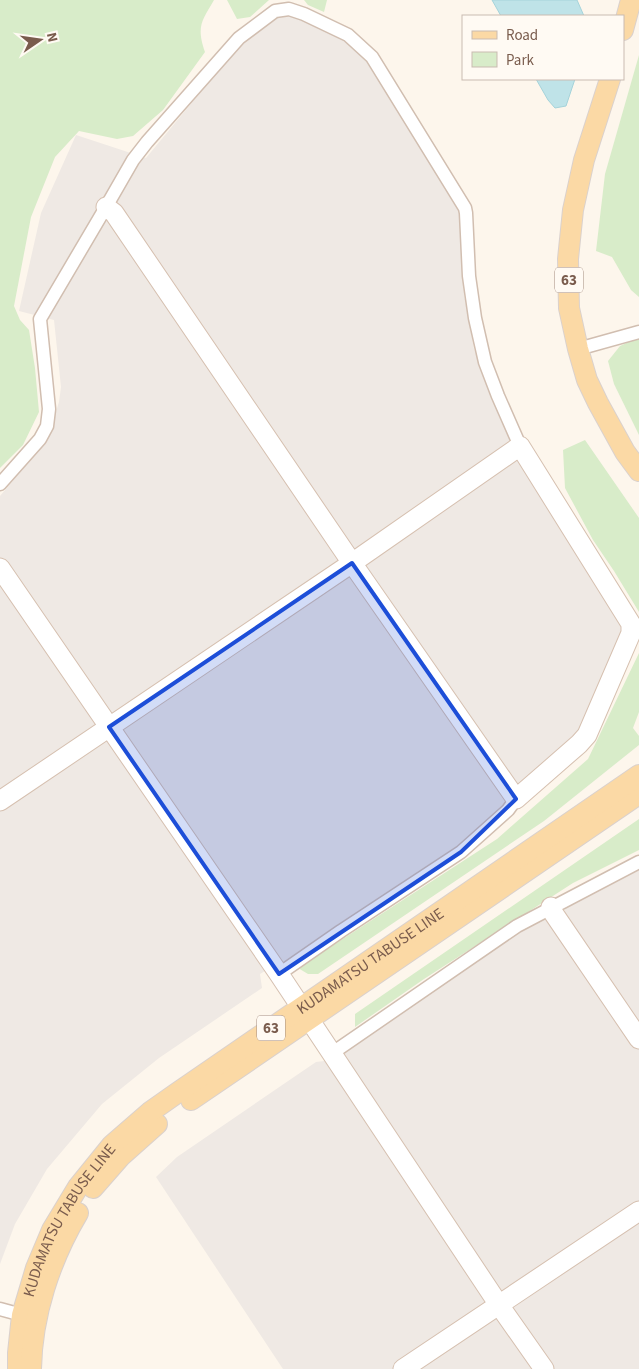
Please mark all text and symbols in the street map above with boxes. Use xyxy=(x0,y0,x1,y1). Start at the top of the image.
north arrow xyxy=(15,15,65,65)
legend xyxy=(462,15,624,80)
text: Road xyxy=(506,25,538,46)
text: N xyxy=(41,31,62,44)
text: Park xyxy=(506,50,535,71)
road number: 63 xyxy=(555,268,583,292)
street label: KUDAMATSU TABUSE LINE xyxy=(292,903,448,1020)
road number: 63 xyxy=(257,1016,285,1040)
street label: KUDAMATSU TABUSE LINE xyxy=(18,1139,121,1300)

